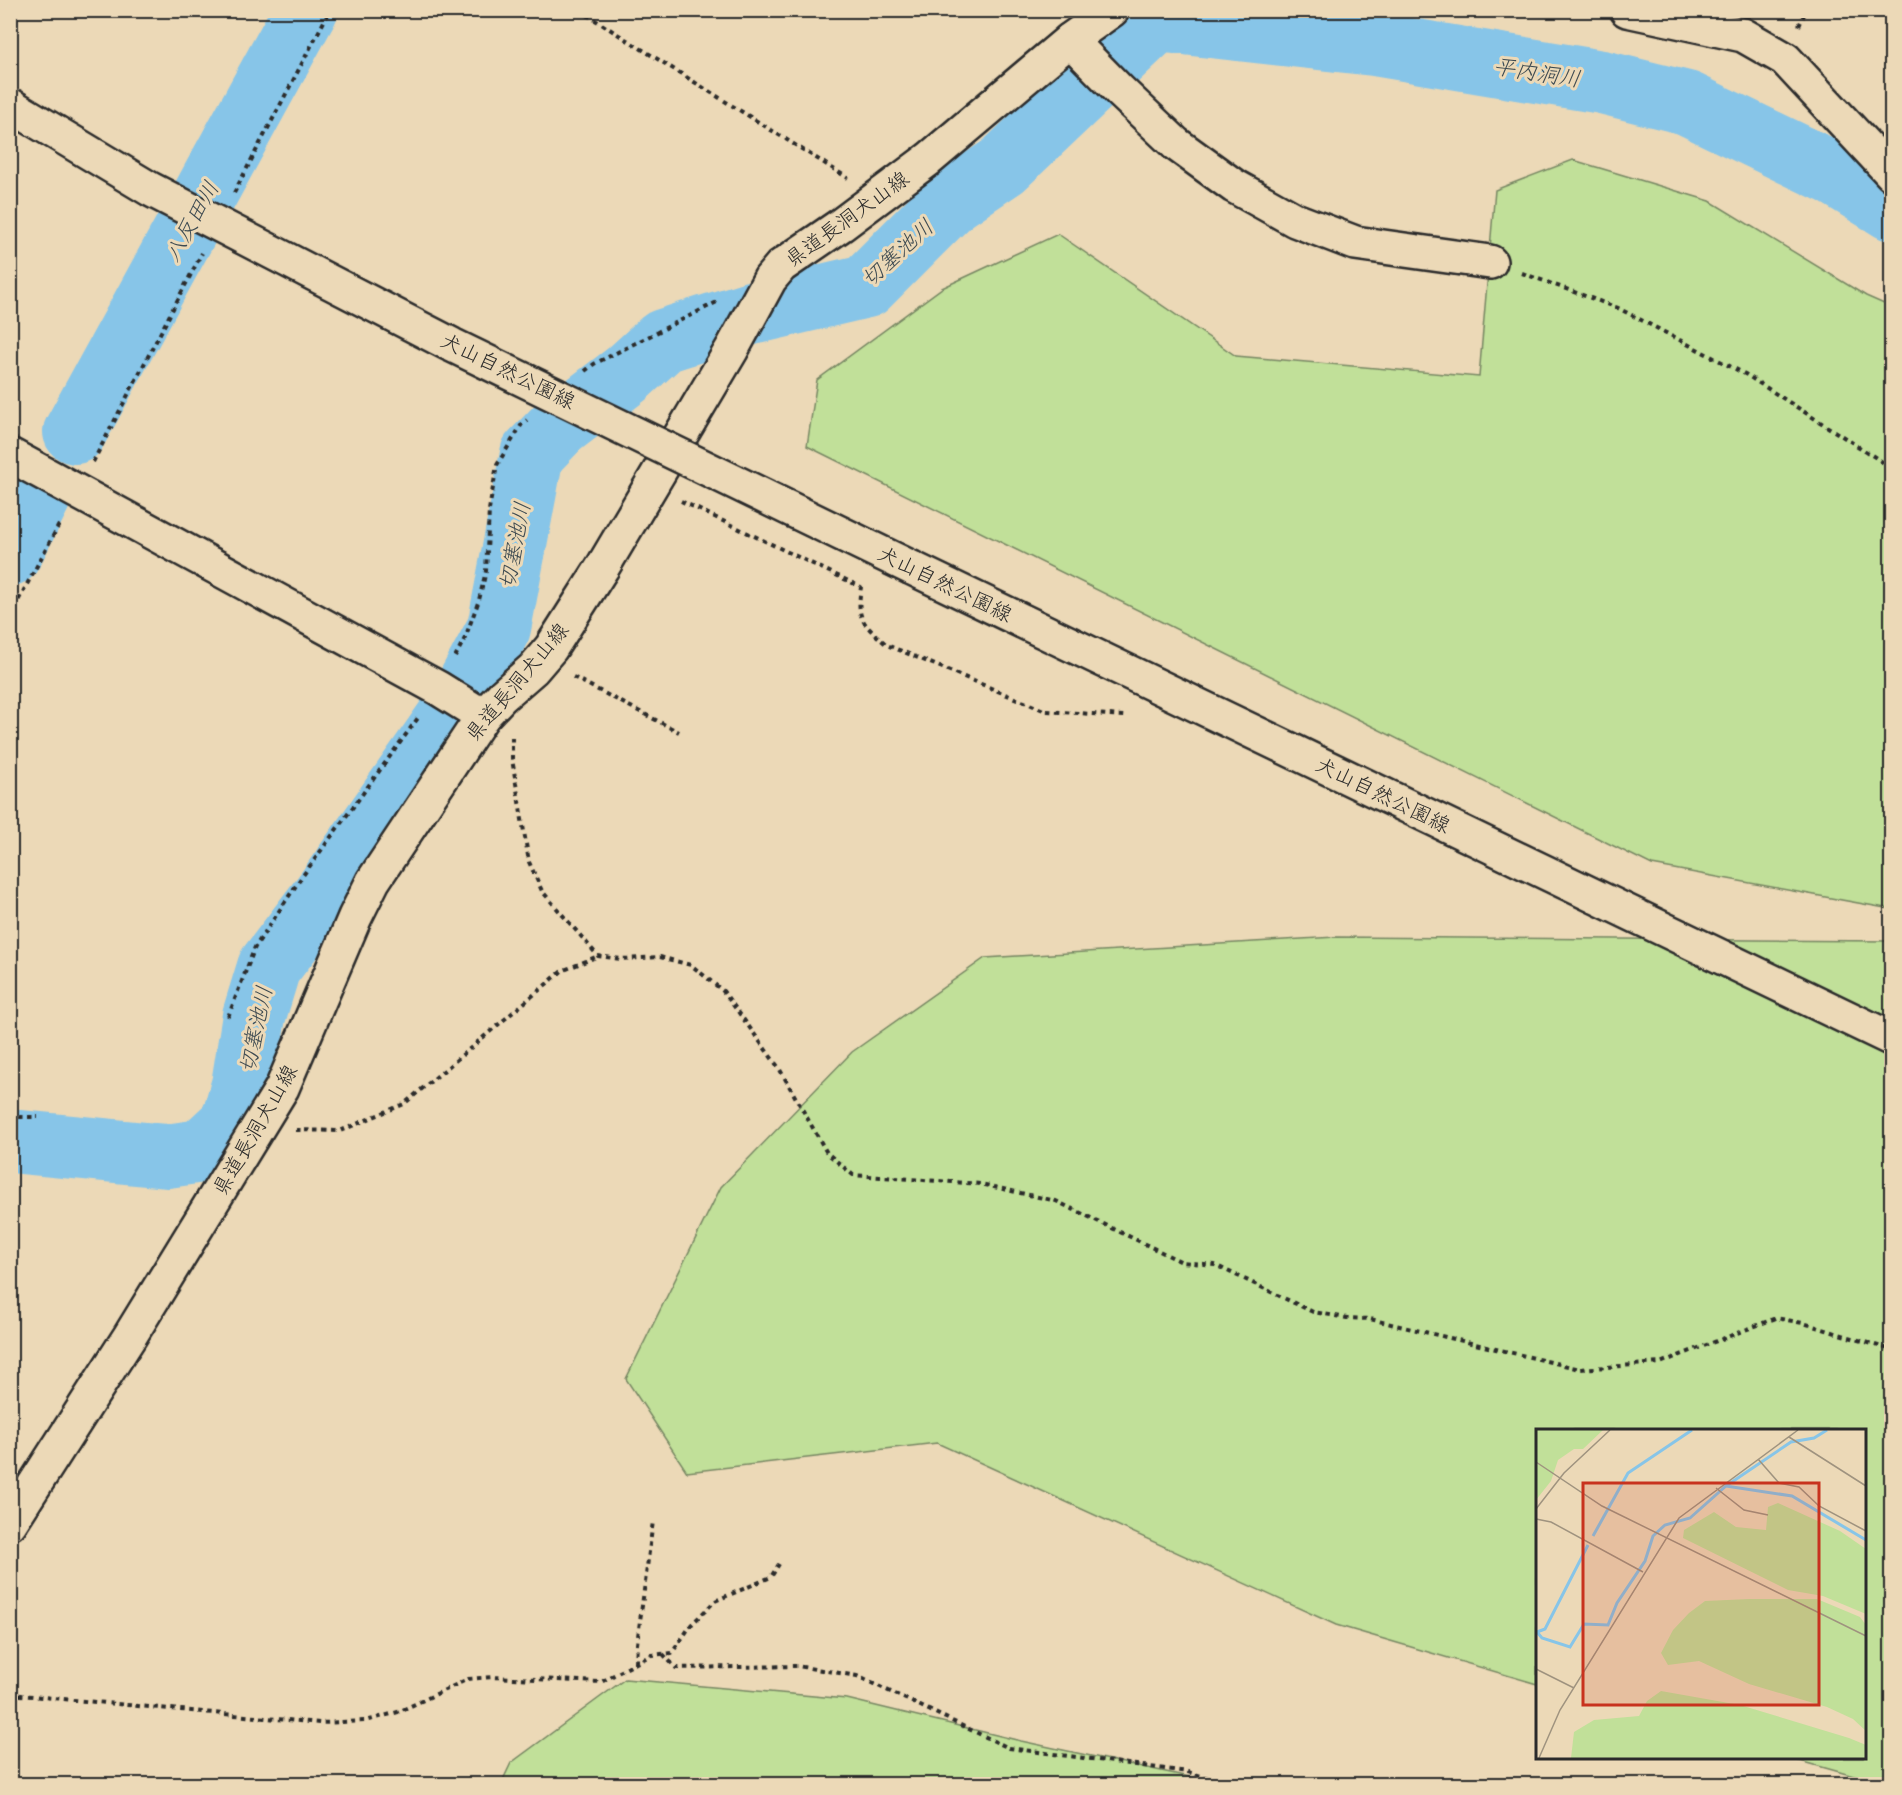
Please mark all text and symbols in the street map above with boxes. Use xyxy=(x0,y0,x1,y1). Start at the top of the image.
water label: 平内洞川 xyxy=(1491,52,1582,93)
street label: 県道長洞犬山線 xyxy=(780,165,914,272)
water label: 八反田川 xyxy=(158,176,225,266)
water label: 切塞池川 xyxy=(856,213,939,292)
street label: 犬山自然公園線 xyxy=(437,327,580,414)
water label: 切塞池川 xyxy=(493,499,536,591)
street label: 犬山自然公園線 xyxy=(874,540,1017,627)
street label: 県道長洞犬山線 xyxy=(460,617,573,746)
street label: 犬山自然公園線 xyxy=(1312,751,1455,838)
water label: 切塞池川 xyxy=(233,983,278,1075)
street label: 県道長洞犬山線 xyxy=(207,1060,302,1200)
inset map xyxy=(1536,1429,1866,1759)

